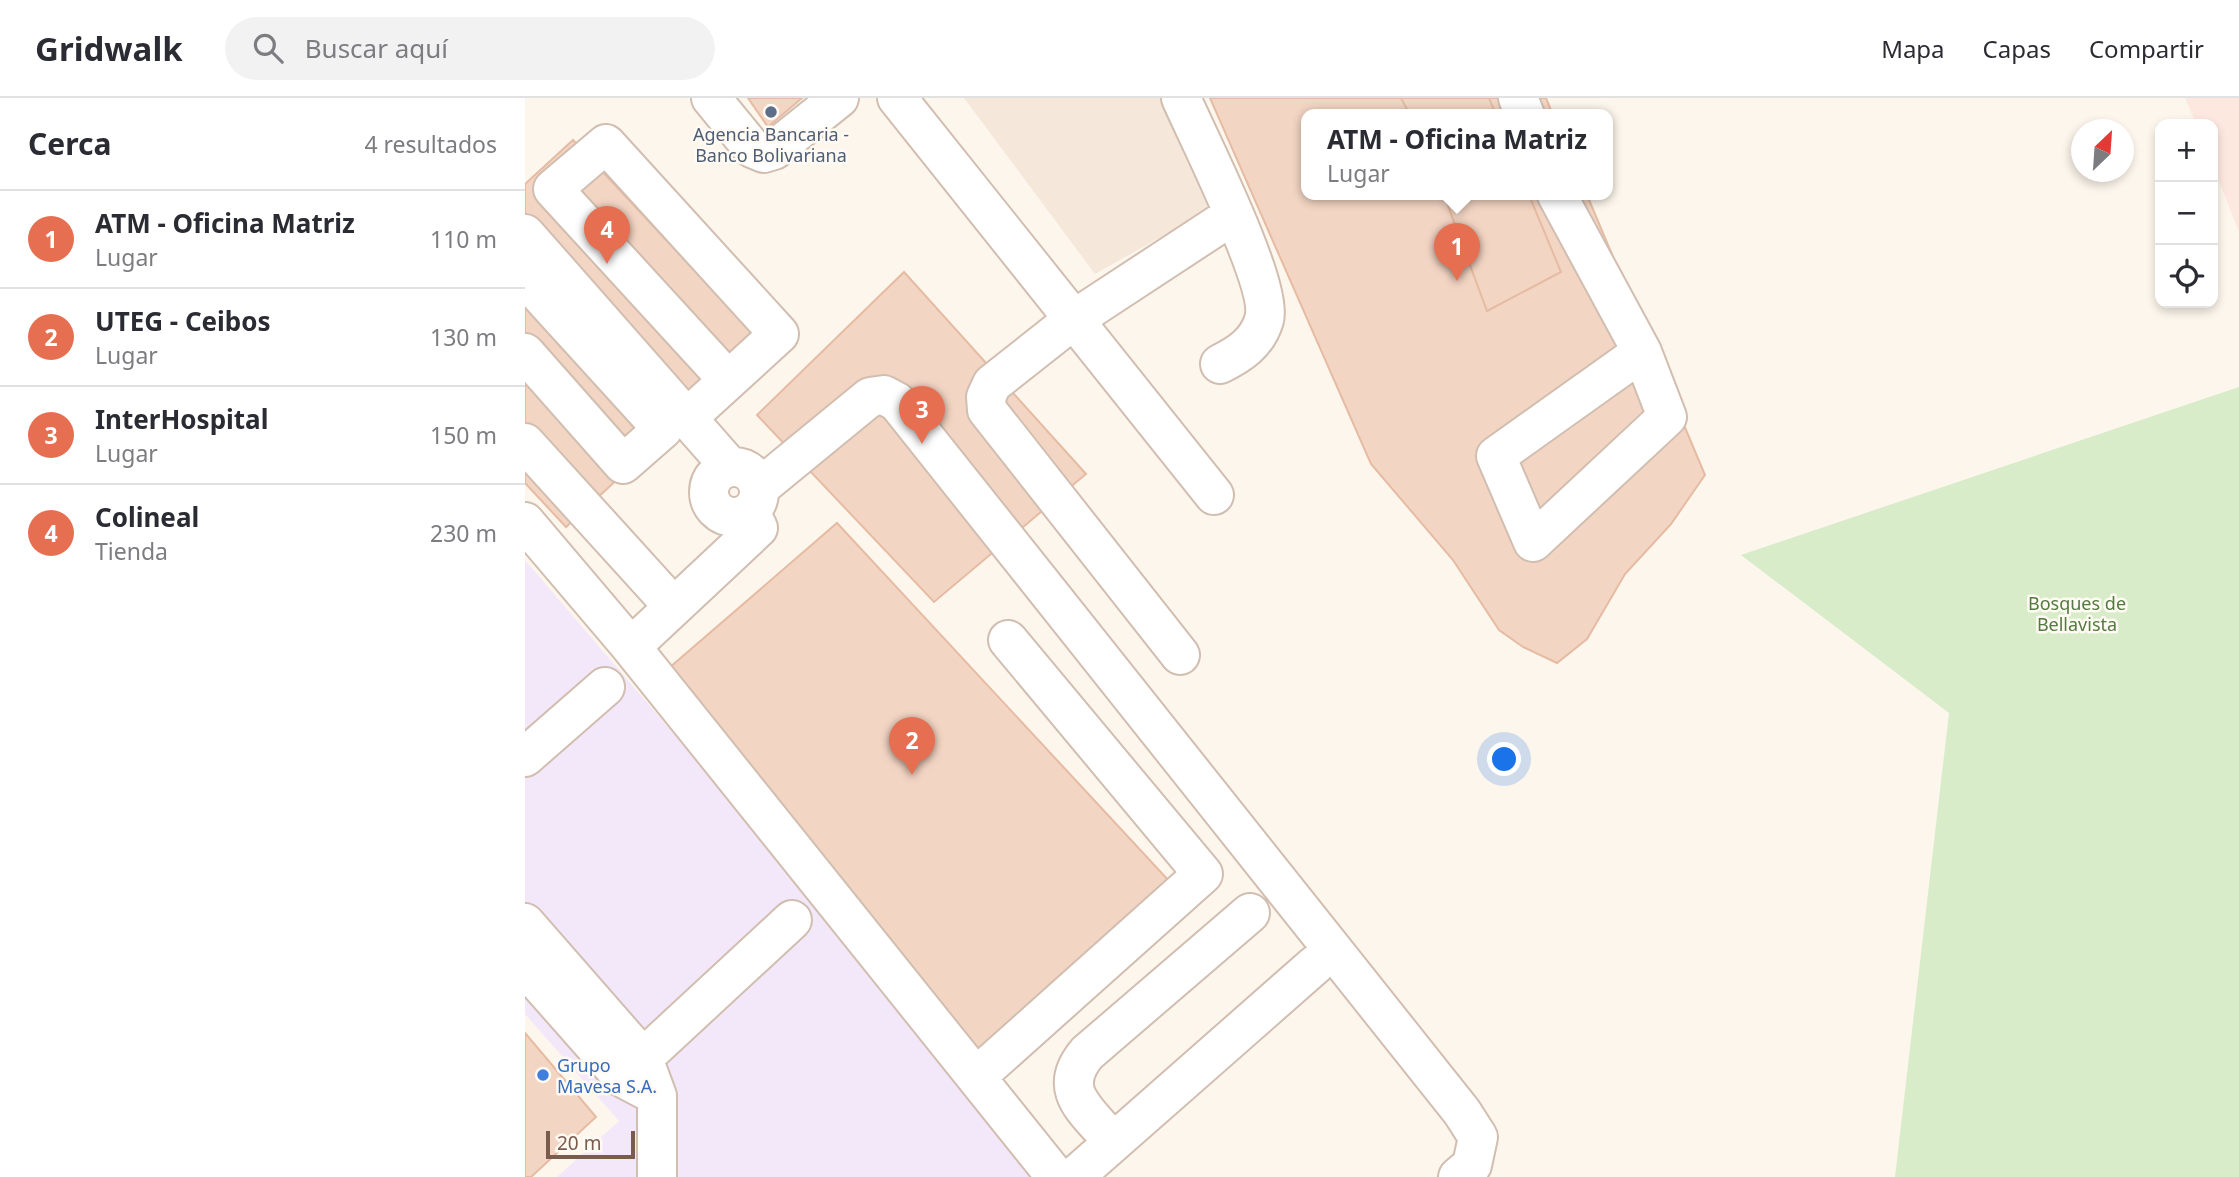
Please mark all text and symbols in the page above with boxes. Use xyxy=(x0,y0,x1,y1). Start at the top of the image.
search box xyxy=(225,17,715,80)
text: Gridwalk xyxy=(35,26,183,71)
icon: search xyxy=(249,29,287,67)
text: Buscar aquí xyxy=(305,30,448,66)
text: Mapa xyxy=(1881,32,1945,65)
text: Capas xyxy=(1983,32,2051,65)
text: Compartir xyxy=(2089,32,2204,65)
marker: Agencia Bancaria - Banco Bolivariana xyxy=(763,104,779,120)
popup xyxy=(1301,109,1613,200)
north arrow xyxy=(2071,119,2134,182)
map controls xyxy=(2155,119,2218,308)
button: + xyxy=(2155,119,2218,182)
text: ATM - Oficina Matriz xyxy=(1327,121,1587,157)
place label: Agencia Bancaria - Banco Bolivariana xyxy=(693,122,849,167)
text: Cerca xyxy=(28,123,111,164)
text: 4 resultados xyxy=(364,128,497,160)
text: Lugar xyxy=(1327,157,1390,189)
button: − xyxy=(2155,182,2218,245)
text: ATM - Oficina Matriz xyxy=(95,205,355,241)
pin: 4 xyxy=(584,206,630,264)
text: 1 xyxy=(44,223,58,255)
text: 110 m xyxy=(430,223,497,255)
pin: 1 xyxy=(1434,223,1480,281)
text: Lugar xyxy=(95,241,158,273)
button: locate xyxy=(2155,245,2218,308)
text: UTEG - Ceibos xyxy=(95,303,271,339)
text: 2 xyxy=(44,321,58,353)
text: 130 m xyxy=(430,321,497,353)
text: Lugar xyxy=(95,339,158,371)
pin: 3 xyxy=(899,386,945,444)
text: InterHospital xyxy=(95,401,268,437)
text: 3 xyxy=(44,419,58,451)
text: 150 m xyxy=(430,419,497,451)
text: Lugar xyxy=(95,437,158,469)
text: Colineal xyxy=(95,499,199,535)
text: 4 xyxy=(44,517,58,549)
text: 230 m xyxy=(430,517,497,549)
text: Tienda xyxy=(95,535,168,567)
park label: Bosques de Bellavista xyxy=(2028,591,2126,636)
pin: 2 xyxy=(889,717,935,775)
your location xyxy=(1487,742,1521,776)
place label: Grupo Mavesa S.A. xyxy=(557,1053,657,1098)
marker: Grupo Mavesa S.A. xyxy=(535,1067,551,1083)
scale bar xyxy=(546,1128,635,1160)
text: 20 m xyxy=(557,1130,601,1156)

